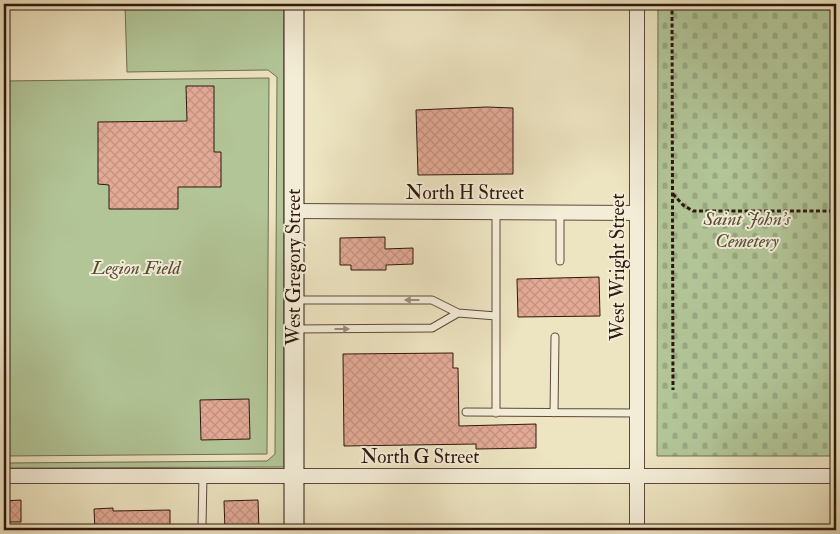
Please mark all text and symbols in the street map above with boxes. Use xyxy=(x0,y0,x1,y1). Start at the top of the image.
street label: North H Street xyxy=(406,181,524,205)
street label: West Gregory Street xyxy=(282,189,306,346)
street label: West Wright Street xyxy=(606,193,630,342)
park label: Saint John's Cemetery xyxy=(702,207,791,253)
park label: Legion Field xyxy=(91,256,181,280)
one-way arrow xyxy=(404,296,420,304)
one-way arrow xyxy=(335,325,351,333)
street label: North G Street xyxy=(361,445,479,469)

